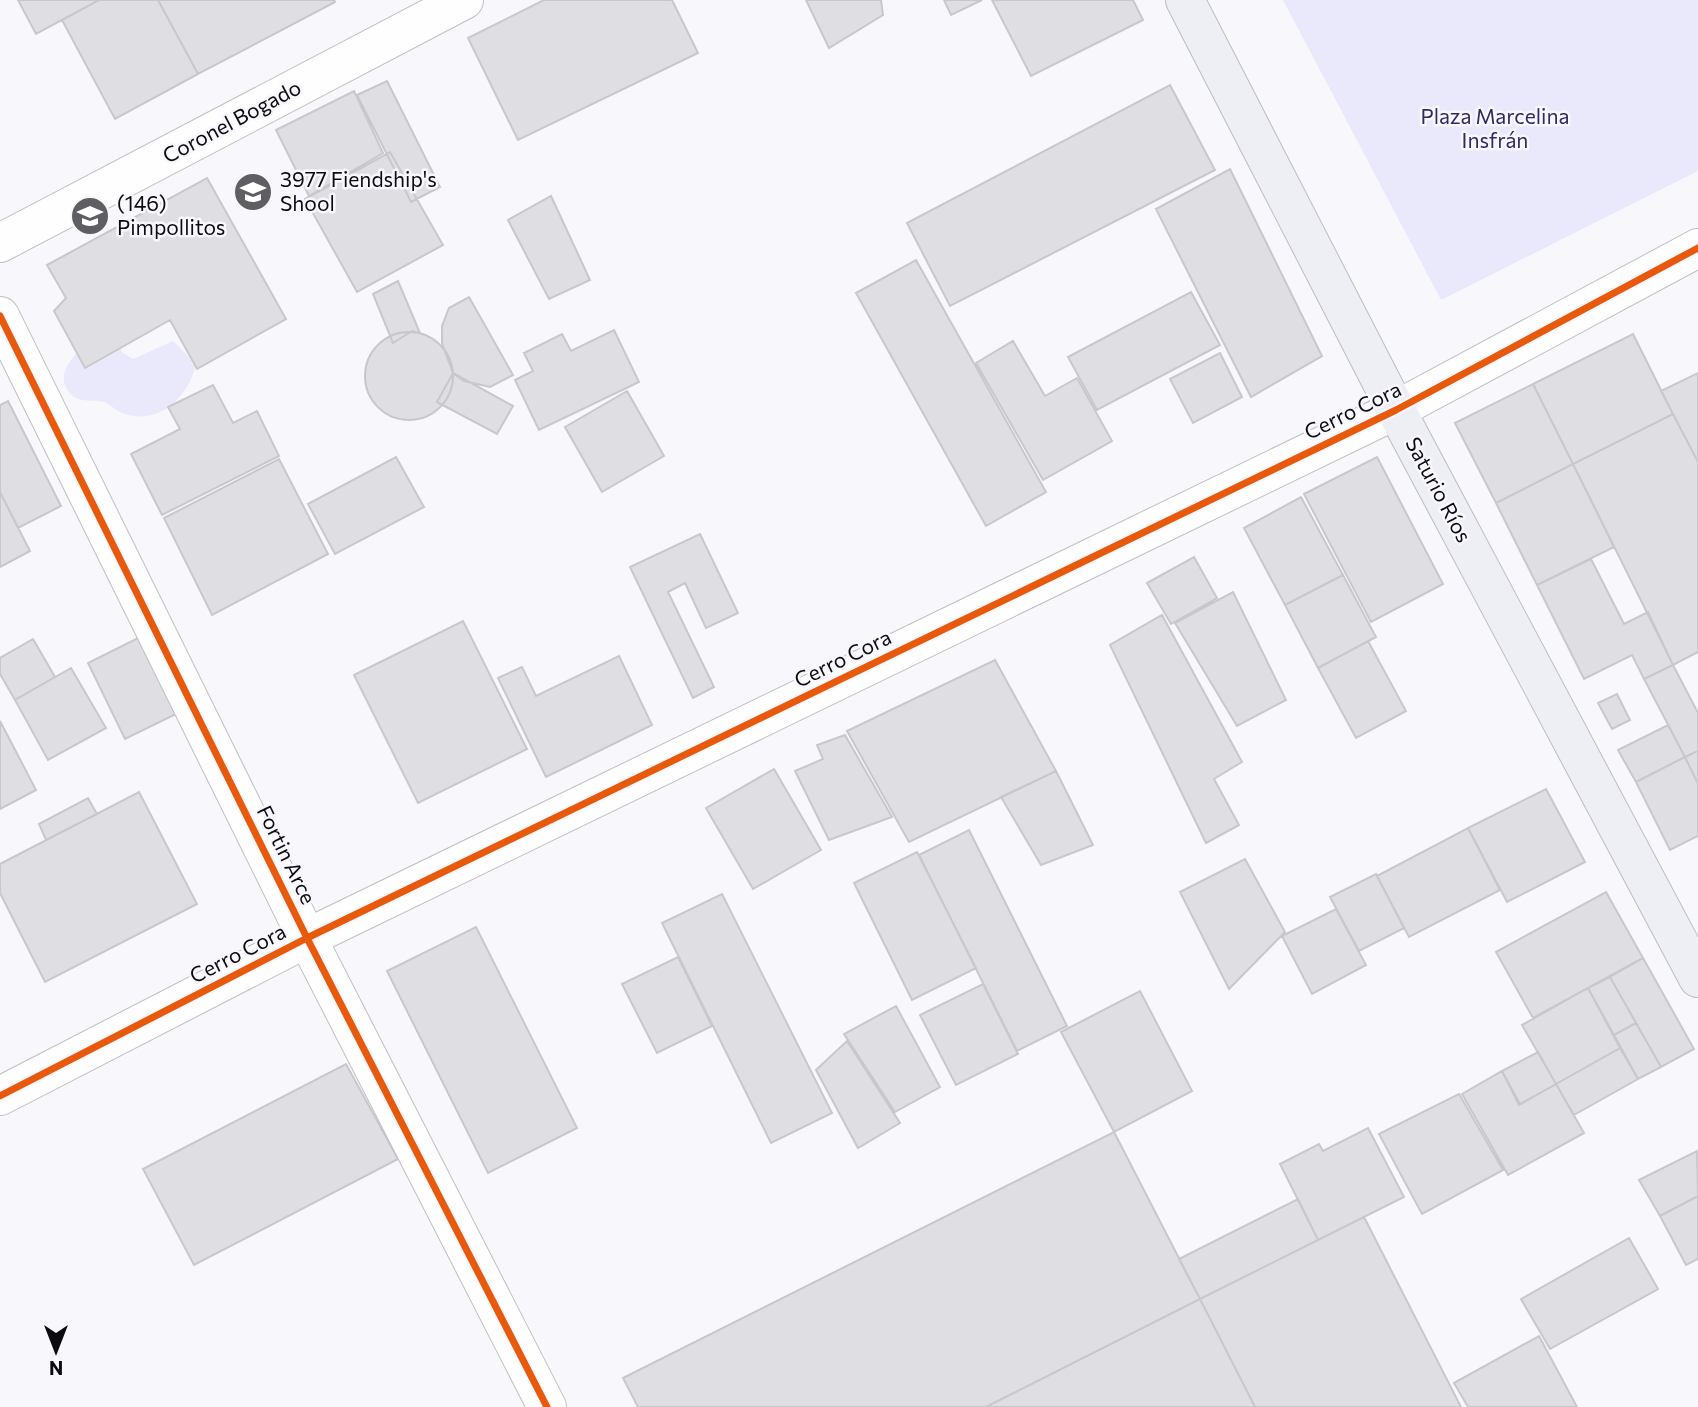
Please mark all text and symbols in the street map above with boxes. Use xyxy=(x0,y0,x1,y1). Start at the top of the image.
street label: Coronel Bogado xyxy=(158,74,305,168)
park label: Plaza Marcelina Insfrán xyxy=(1420,103,1570,152)
place label: 3977 Fiendship's Shool xyxy=(280,166,437,215)
school or university icon: 3977 Fiendship's Shool xyxy=(232,171,274,213)
place label: (146) Pimpollitos xyxy=(117,190,225,239)
school or university icon: (146) Pimpollitos xyxy=(69,195,111,237)
street label: Cerro Cora xyxy=(1300,376,1405,444)
street label: Saturio Ríos xyxy=(1401,432,1477,546)
street label: Cerro Cora xyxy=(790,624,895,692)
street label: Fortin Arce xyxy=(253,801,322,908)
street label: Cerro Cora xyxy=(185,918,290,988)
north arrow xyxy=(21,1316,91,1386)
text: N xyxy=(49,1357,63,1380)

